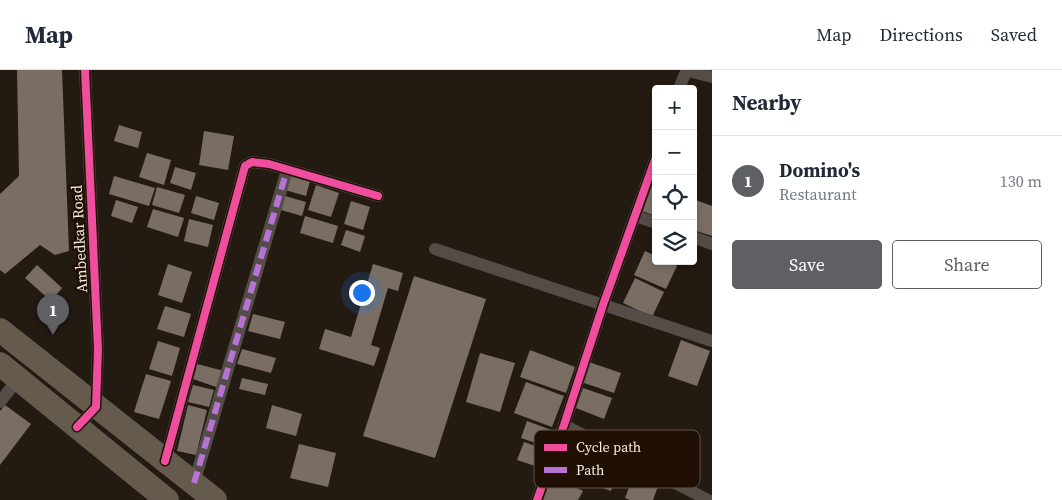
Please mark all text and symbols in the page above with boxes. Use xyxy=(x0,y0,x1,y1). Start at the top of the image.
text: Map xyxy=(25,18,73,51)
text: Map xyxy=(816,22,852,47)
text: Directions xyxy=(880,22,963,47)
text: Saved xyxy=(991,22,1037,47)
map controls xyxy=(652,85,697,265)
button: + xyxy=(652,85,697,130)
text: Nearby xyxy=(732,88,802,117)
button: − xyxy=(652,130,697,175)
text: Domino's xyxy=(779,157,860,183)
text: 1 xyxy=(744,170,752,192)
text: 130 m xyxy=(1000,170,1042,192)
button: locate xyxy=(652,175,697,220)
text: Restaurant xyxy=(779,183,857,205)
street label: Ambedkar Road xyxy=(66,184,92,293)
button: layers xyxy=(652,220,697,265)
button: Save xyxy=(732,240,882,289)
button: Share xyxy=(892,240,1042,289)
your location xyxy=(349,280,375,306)
pin: 1 xyxy=(37,294,69,335)
legend xyxy=(534,430,700,488)
text: Cycle path xyxy=(576,437,641,457)
text: Path xyxy=(576,460,604,480)

